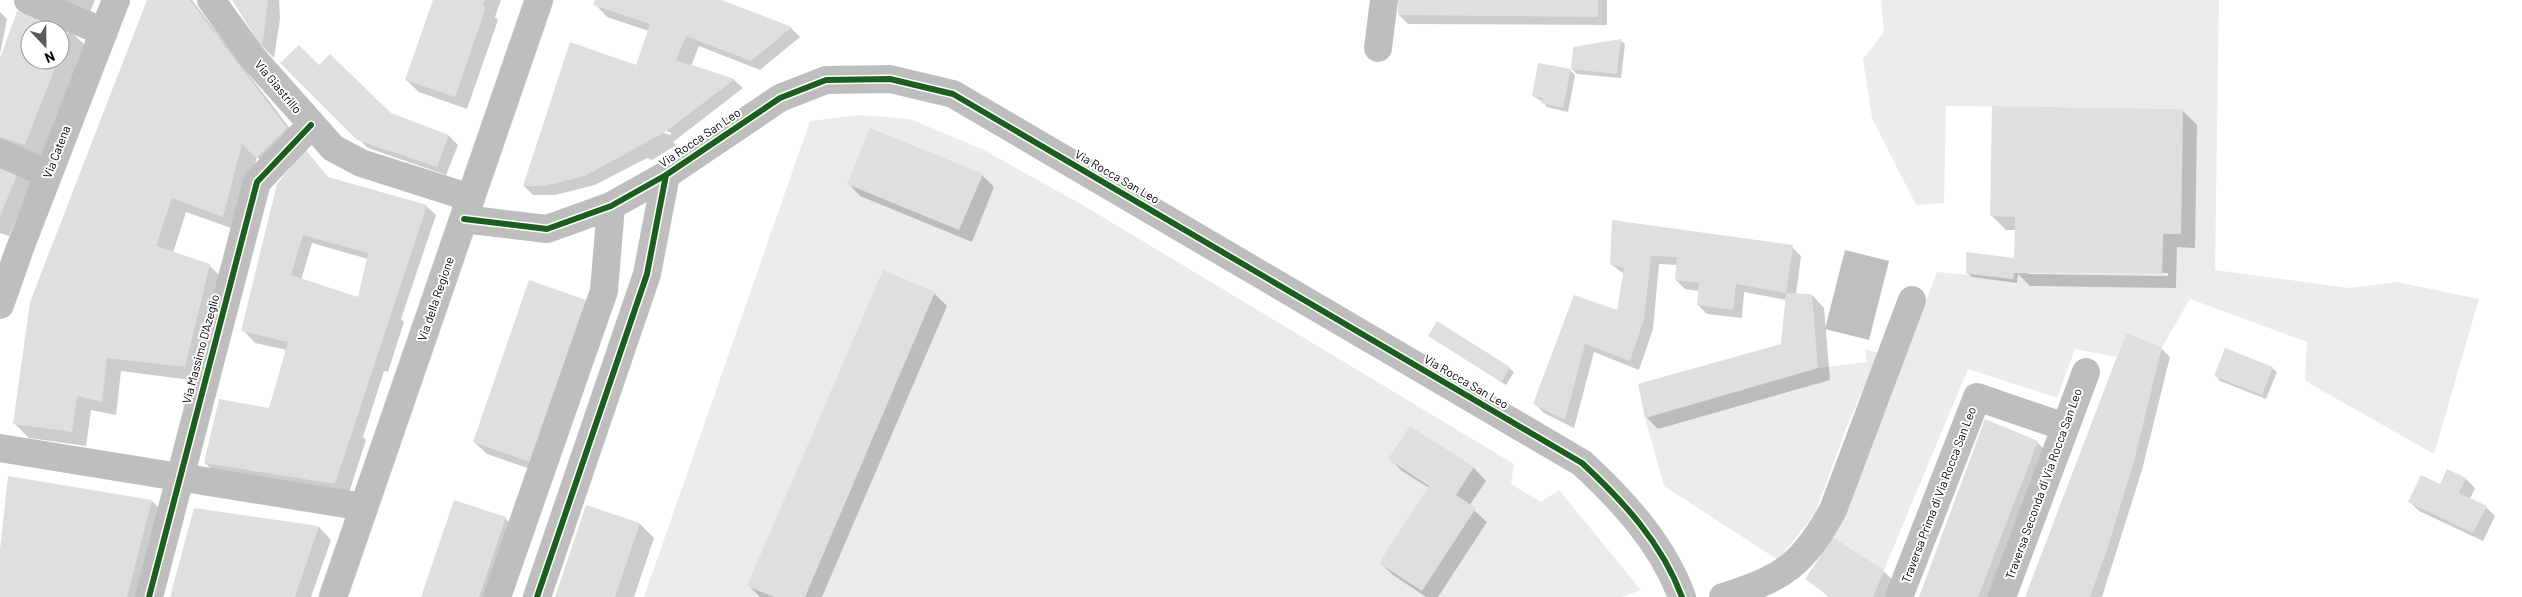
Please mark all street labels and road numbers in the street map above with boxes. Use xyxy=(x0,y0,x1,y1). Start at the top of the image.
street label: Via Giastrillo xyxy=(253,57,305,116)
street label: Via Rocca San Leo xyxy=(656,105,743,170)
street label: Via Catena xyxy=(40,123,72,180)
street label: Via Rocca San Leo xyxy=(1073,146,1162,206)
street label: Via della Regione xyxy=(414,255,456,343)
street label: Via Massimo D'Azeglio xyxy=(179,293,221,405)
street label: Via Rocca San Leo xyxy=(1422,351,1511,411)
street label: Traversa Seconda di Via Rocca San Leo xyxy=(2002,386,2084,581)
street label: Traversa Prima di Via Rocca San Leo xyxy=(1898,405,1978,585)

